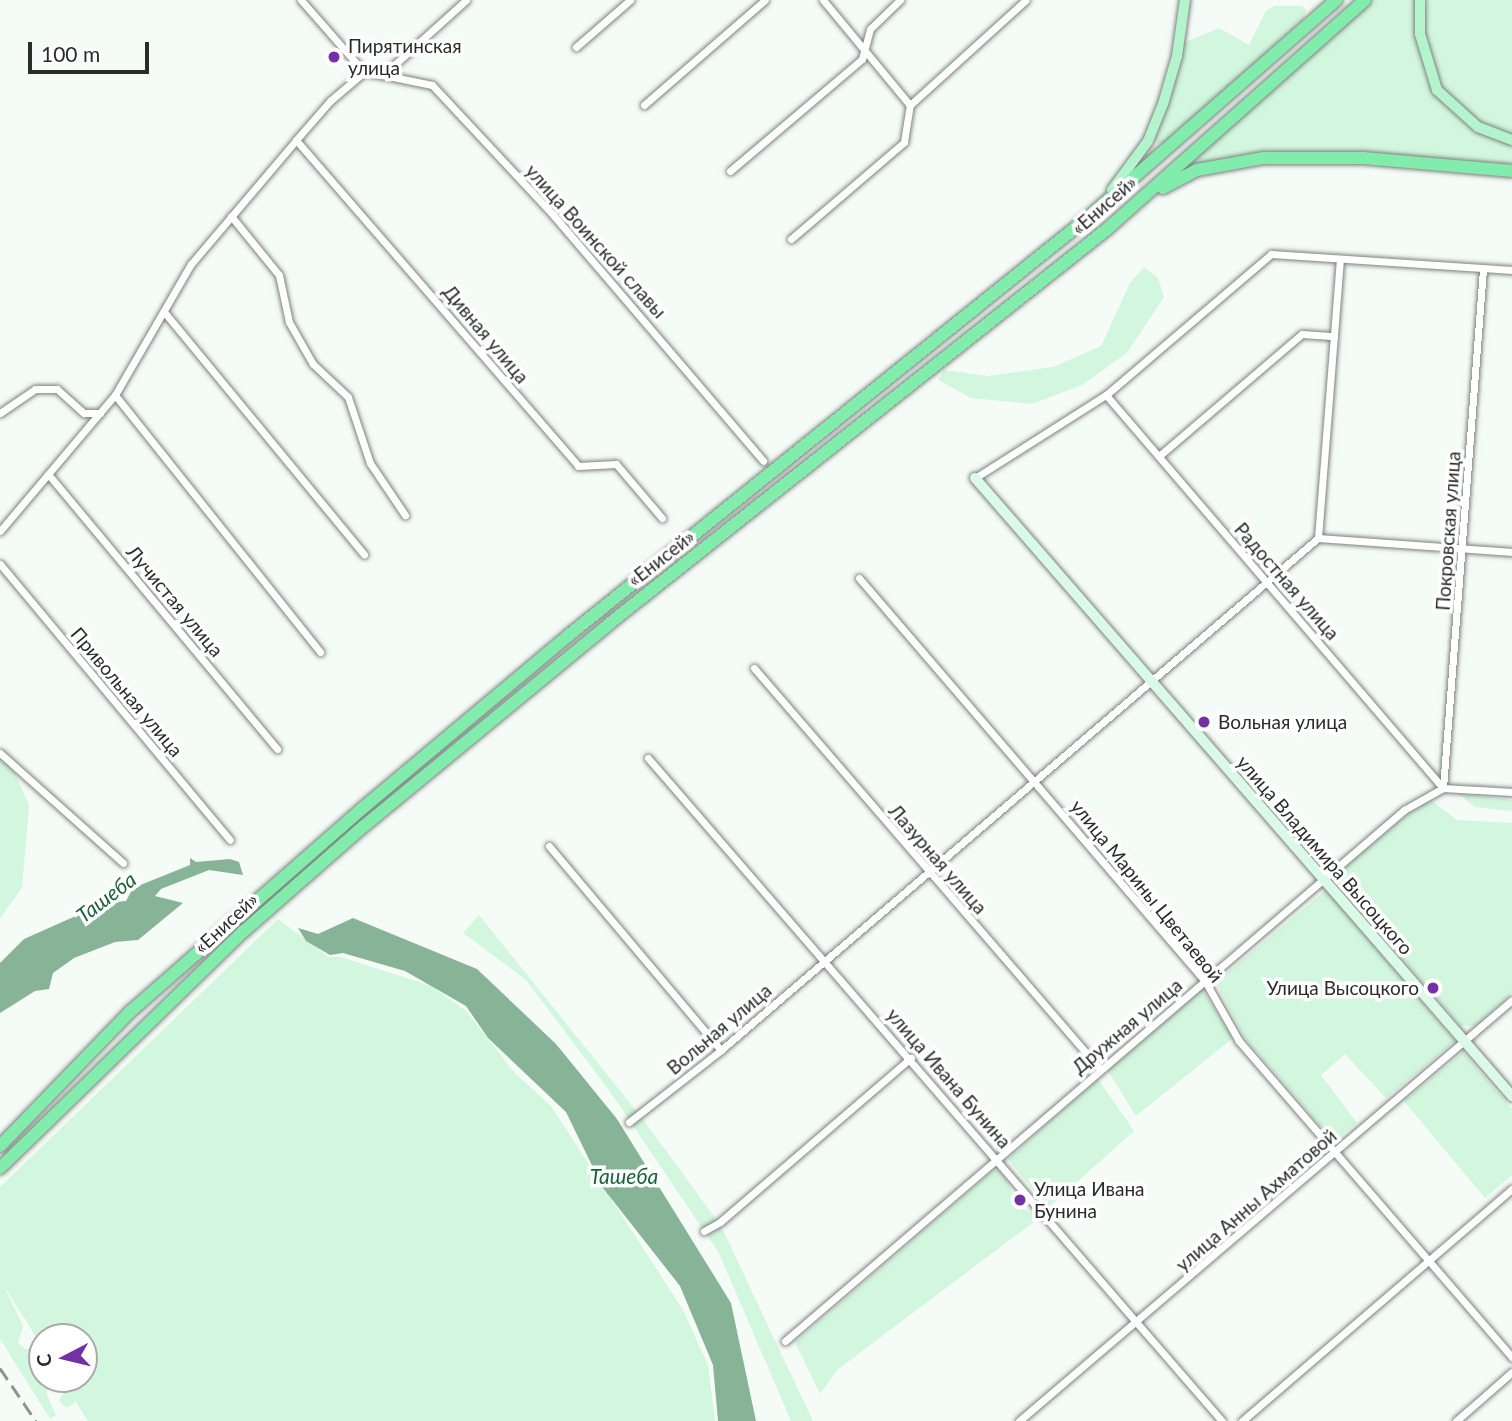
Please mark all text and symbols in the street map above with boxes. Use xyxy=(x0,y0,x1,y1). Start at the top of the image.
scale bar xyxy=(32,28,152,72)
place label: Пирятинская улица xyxy=(348,35,462,79)
text: 100 m xyxy=(41,41,100,66)
marker: Пирятинская улица xyxy=(326,49,342,65)
street label: улица Воинской славы xyxy=(521,159,671,323)
street label: «Енисей» xyxy=(1067,171,1141,239)
street label: Дивная улица xyxy=(438,280,534,388)
street label: Покровская улица xyxy=(1431,451,1465,611)
street label: Радостная улица xyxy=(1230,518,1344,644)
street label: «Енисей» xyxy=(623,525,699,591)
street label: Лучистая улица xyxy=(122,541,228,661)
street label: Привольная улица xyxy=(66,623,188,761)
place label: Вольная улица xyxy=(1218,711,1347,733)
marker: Вольная улица xyxy=(1196,714,1212,730)
street label: улица Владимира Высоцкого xyxy=(1232,751,1418,959)
street label: улица Марины Цветаевой xyxy=(1066,795,1228,987)
street label: Лазурная улица xyxy=(884,799,992,919)
water label: Ташеба xyxy=(71,866,141,928)
street label: «Енисей» xyxy=(190,888,262,958)
street label: Дружная улица xyxy=(1068,974,1186,1078)
place label: Улица Высоцкого xyxy=(1267,977,1419,999)
street label: Вольная улица xyxy=(662,979,776,1079)
marker: Улица Высоцкого xyxy=(1425,980,1441,996)
street label: улица Ивана Бунина xyxy=(882,1003,1016,1153)
street label: улица Анны Ахматовой xyxy=(1171,1124,1341,1276)
water label: Ташеба xyxy=(590,1163,658,1189)
place label: Улица Ивана Бунина xyxy=(1034,1178,1145,1222)
marker: Улица Ивана Бунина xyxy=(1012,1192,1028,1208)
north arrow xyxy=(28,1323,98,1393)
text: С xyxy=(31,1353,56,1368)

